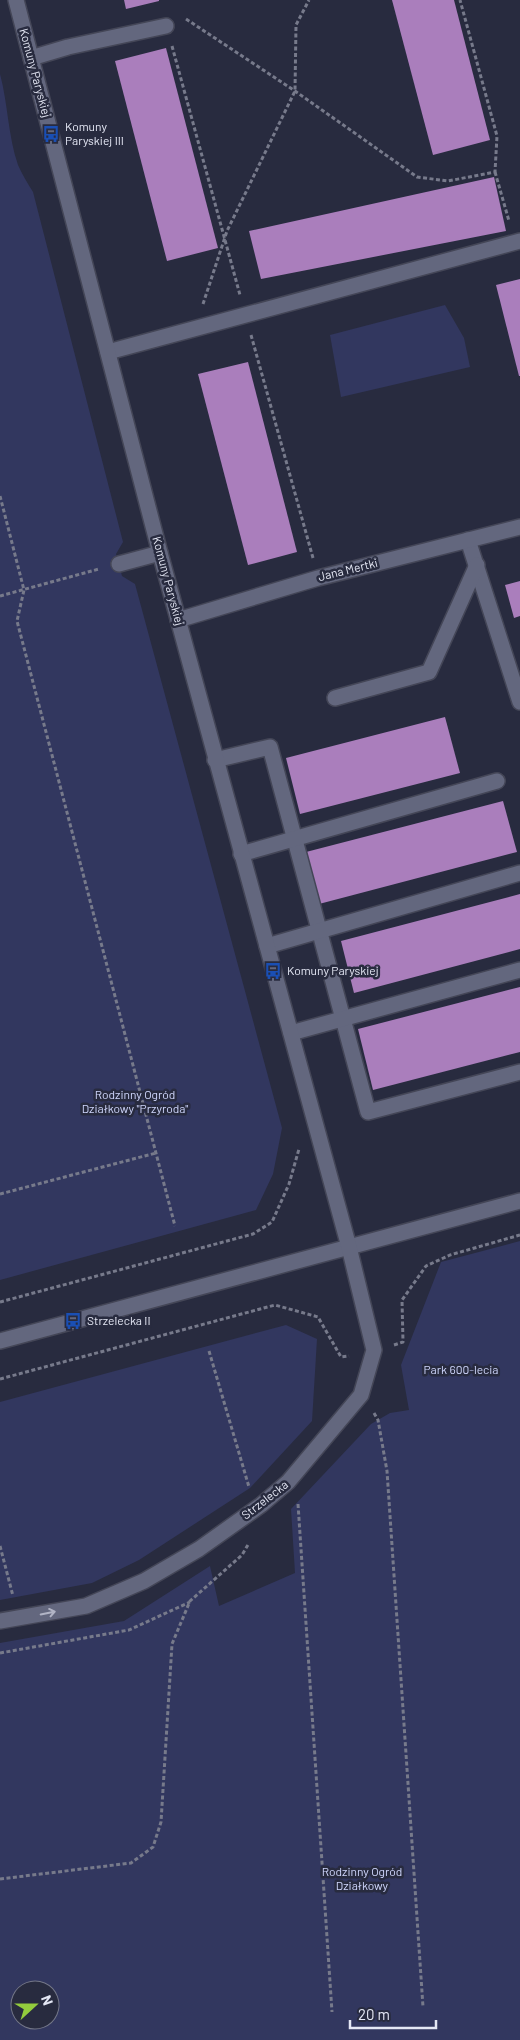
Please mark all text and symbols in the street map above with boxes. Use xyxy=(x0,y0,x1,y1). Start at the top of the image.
street label: Komuny Paryskiej xyxy=(17,27,55,119)
place label: Komuny Paryskiej III xyxy=(65,119,124,147)
bus stop icon: Komuny Paryskiej III xyxy=(41,124,61,144)
street label: Komuny Paryskiej xyxy=(150,535,188,627)
street label: Jana Mertki xyxy=(316,555,379,583)
bus stop icon: Komuny Paryskiej xyxy=(263,961,283,981)
place label: Komuny Paryskiej xyxy=(287,963,379,977)
park label: Rodzinny Ogród Działkowy "Przyroda" xyxy=(82,1087,188,1115)
bus stop icon: Strzelecka II xyxy=(63,1311,83,1331)
place label: Strzelecka II xyxy=(87,1313,151,1327)
park label: Park 600-lecia xyxy=(423,1362,499,1376)
street label: Strzelecka xyxy=(238,1477,290,1522)
one-way arrow xyxy=(40,1607,56,1617)
park label: Rodzinny Ogród Działkowy xyxy=(322,1864,402,1892)
north arrow xyxy=(10,1980,60,2030)
text: N xyxy=(38,1993,57,2008)
scale bar xyxy=(350,1998,436,2030)
text: 20 m xyxy=(358,2005,390,2023)

